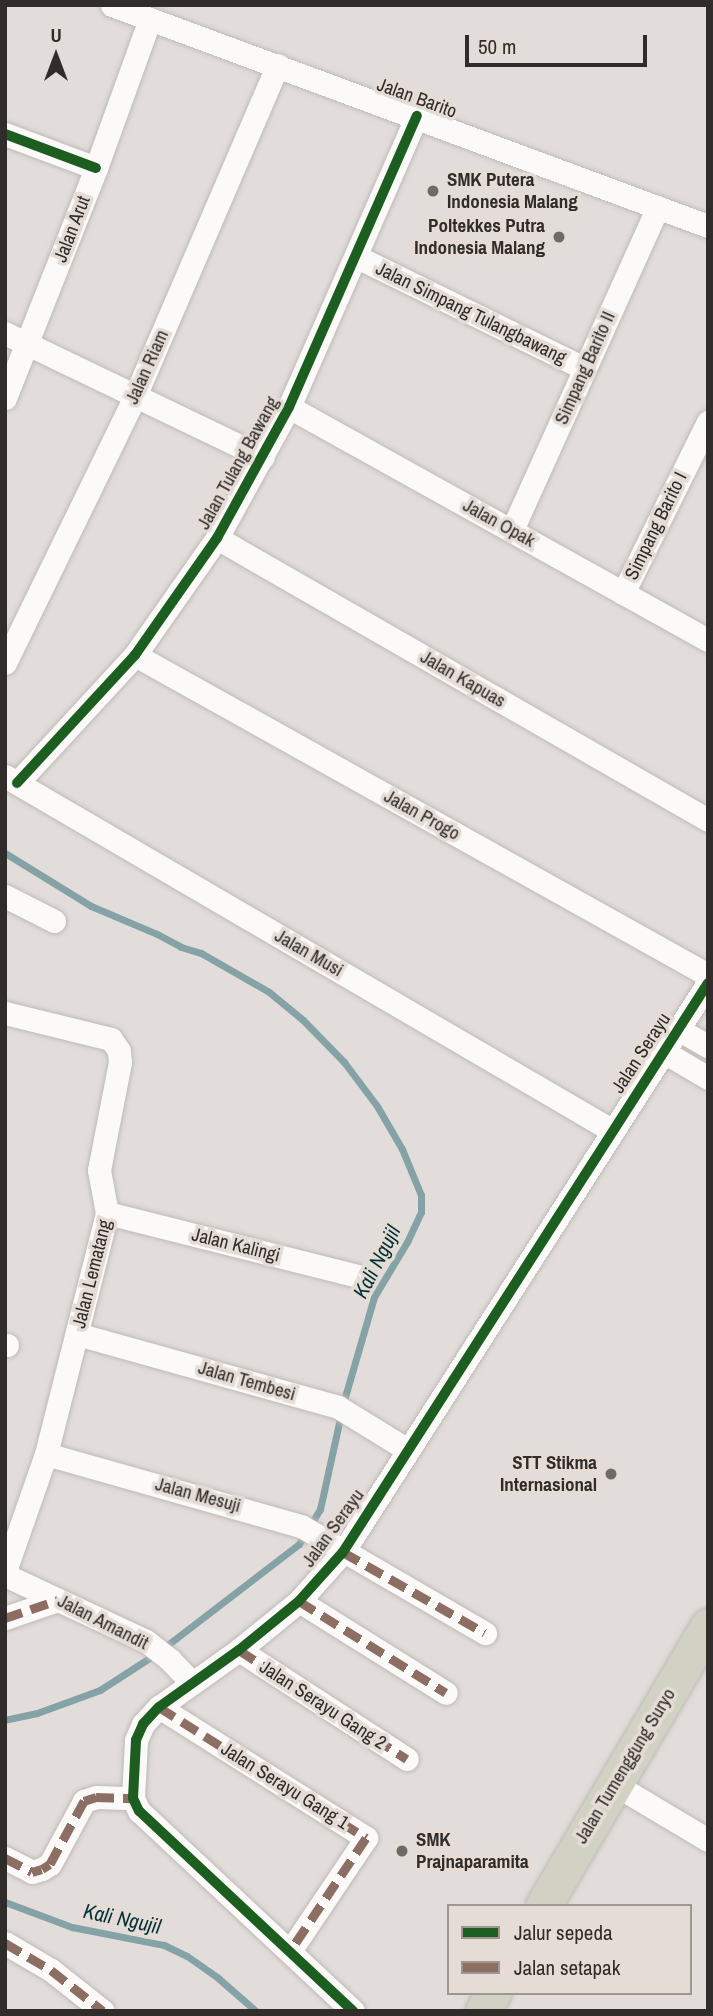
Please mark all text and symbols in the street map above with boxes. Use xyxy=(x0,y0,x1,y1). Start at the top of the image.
north arrow xyxy=(21,21,91,91)
scale bar xyxy=(468,21,650,65)
text: U xyxy=(50,22,62,48)
text: 50 m xyxy=(478,32,516,61)
street label: Jalan Barito xyxy=(374,73,460,123)
place label: SMK Putera Indonesia Malang xyxy=(447,169,578,213)
marker: SMK Putera Indonesia Malang xyxy=(425,183,441,199)
street label: Jalan Arut xyxy=(49,192,95,266)
place label: Poltekkes Putra Indonesia Malang xyxy=(414,215,545,259)
marker: Poltekkes Putra Indonesia Malang xyxy=(551,229,567,245)
street label: Jalan Simpang Tulangbawang xyxy=(372,257,570,369)
street label: Simpang Barito II xyxy=(550,308,620,428)
street label: Jalan Riam xyxy=(121,326,173,408)
street label: Jalan Tulang Bawang xyxy=(192,393,284,533)
street label: Simpang Barito I xyxy=(620,468,692,584)
street label: Jalan Opak xyxy=(459,494,539,552)
street label: Jalan Kapuas xyxy=(416,646,510,712)
street label: Jalan Progo xyxy=(380,785,464,845)
street label: Jalan Musi xyxy=(271,924,347,982)
street label: Jalan Serayu xyxy=(607,1009,675,1097)
street label: Jalan Lematang xyxy=(68,1217,116,1331)
water label: Kali Ngujil xyxy=(348,1221,406,1303)
street label: Jalan Kalingi xyxy=(190,1223,282,1267)
street label: Jalan Tembesi xyxy=(196,1356,298,1406)
place label: STT Stikma Internasional xyxy=(500,1452,597,1496)
marker: STT Stikma Internasional xyxy=(603,1466,619,1482)
street label: Jalan Mesuji xyxy=(153,1473,243,1517)
street label: Jalan Serayu xyxy=(297,1485,369,1571)
street label: Jalan Amandit xyxy=(53,1589,153,1655)
street label: Jalan Serayu Gang 2 xyxy=(255,1656,391,1754)
street label: Jalan Tumenggung Suryo xyxy=(570,1684,680,1848)
street label: Jalan Serayu Gang 1 xyxy=(217,1738,353,1834)
place label: SMK Prajnaparamita xyxy=(416,1829,529,1873)
marker: SMK Prajnaparamita xyxy=(394,1843,410,1859)
water label: Kali Ngujil xyxy=(81,1899,163,1939)
legend xyxy=(447,1904,692,1995)
text: Jalur sepeda xyxy=(514,1918,613,1947)
text: Jalan setapak xyxy=(514,1953,620,1982)

